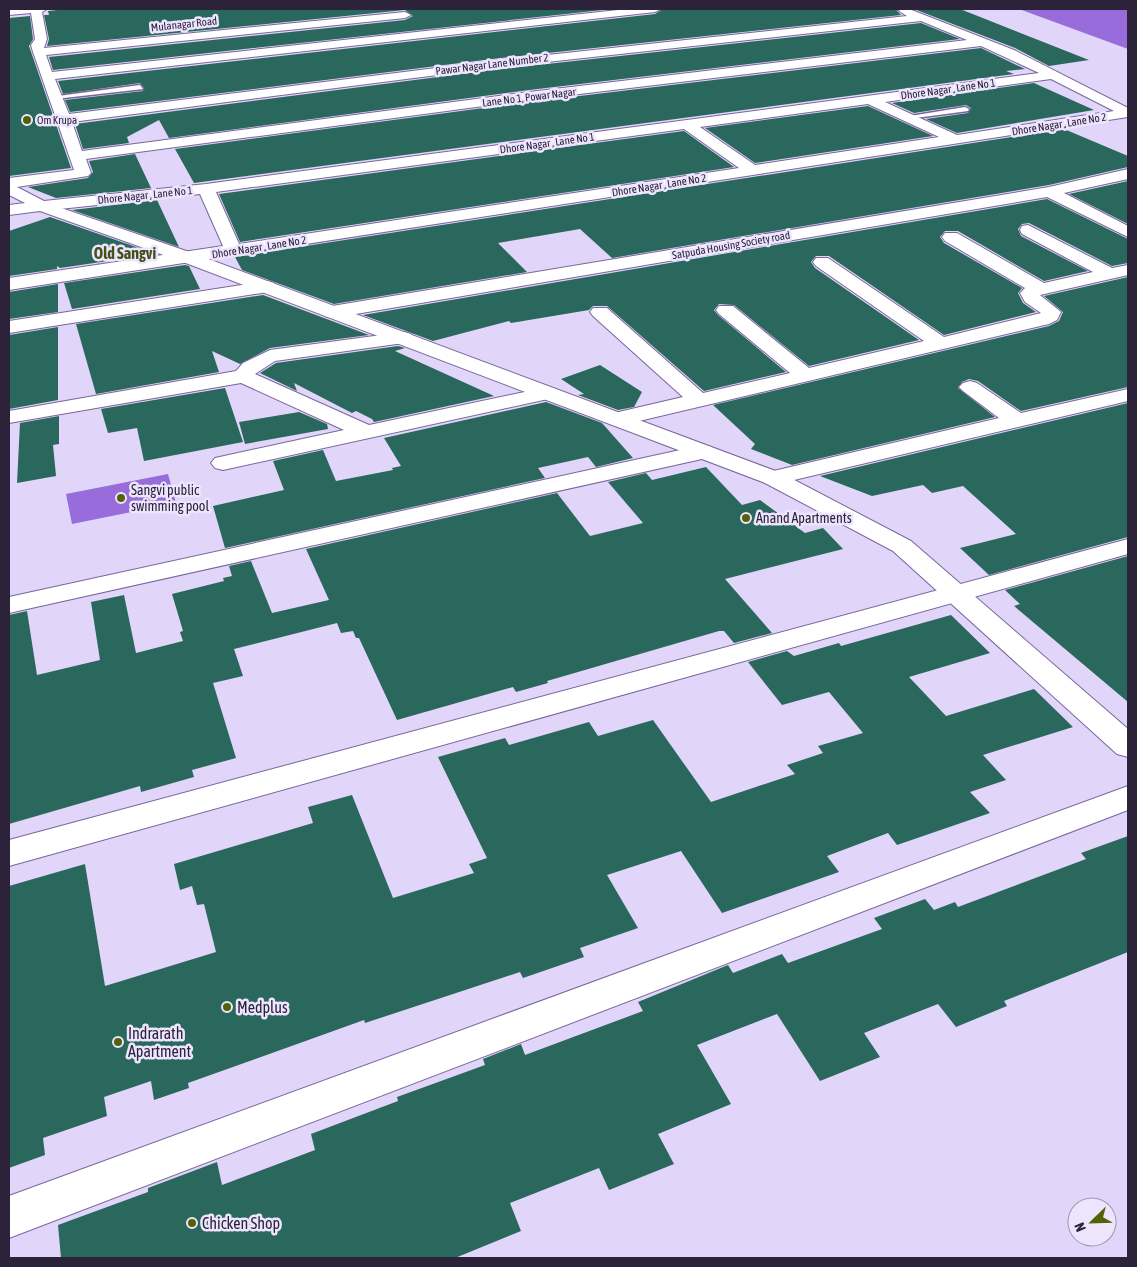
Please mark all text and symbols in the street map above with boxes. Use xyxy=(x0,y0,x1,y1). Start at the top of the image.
street label: Mulanagar Road xyxy=(150,15,218,33)
street label: Pawar Nagar Lane Number 2 xyxy=(435,51,549,77)
street label: Dhore Nagar , Lane No 1 xyxy=(900,76,996,102)
street label: Lane No 1, Powar Nagar xyxy=(482,85,577,109)
street label: Dhore Nagar , Lane No 2 xyxy=(1011,111,1107,137)
marker: Om Krupa xyxy=(21,114,33,126)
place label: Om Krupa xyxy=(37,114,77,126)
street label: Dhore Nagar , Lane No 1 xyxy=(499,130,595,156)
street label: Dhore Nagar , Lane No 2 xyxy=(611,172,707,198)
street label: Dhore Nagar , Lane No 1 xyxy=(97,184,193,206)
street label: Satpuda Housing Society road xyxy=(671,229,791,261)
street label: Dhore Nagar , Lane No 2 xyxy=(211,234,307,260)
district label: Old Sangvi xyxy=(94,244,156,262)
place label: Sangvi public swimming pool xyxy=(131,482,209,514)
marker: Sangvi public swimming pool xyxy=(115,492,127,504)
place label: Anand Apartments xyxy=(756,510,852,526)
marker: Anand Apartments xyxy=(740,512,752,524)
place label: Medplus xyxy=(237,998,288,1017)
marker: Medplus xyxy=(221,1001,233,1013)
place label: Indrarath Apartment xyxy=(128,1024,192,1061)
marker: Indrarath Apartment xyxy=(112,1036,124,1048)
north arrow xyxy=(1067,1197,1117,1247)
place label: Chicken Shop xyxy=(202,1214,280,1233)
marker: Chicken Shop xyxy=(186,1217,198,1229)
text: N xyxy=(1071,1220,1089,1234)

